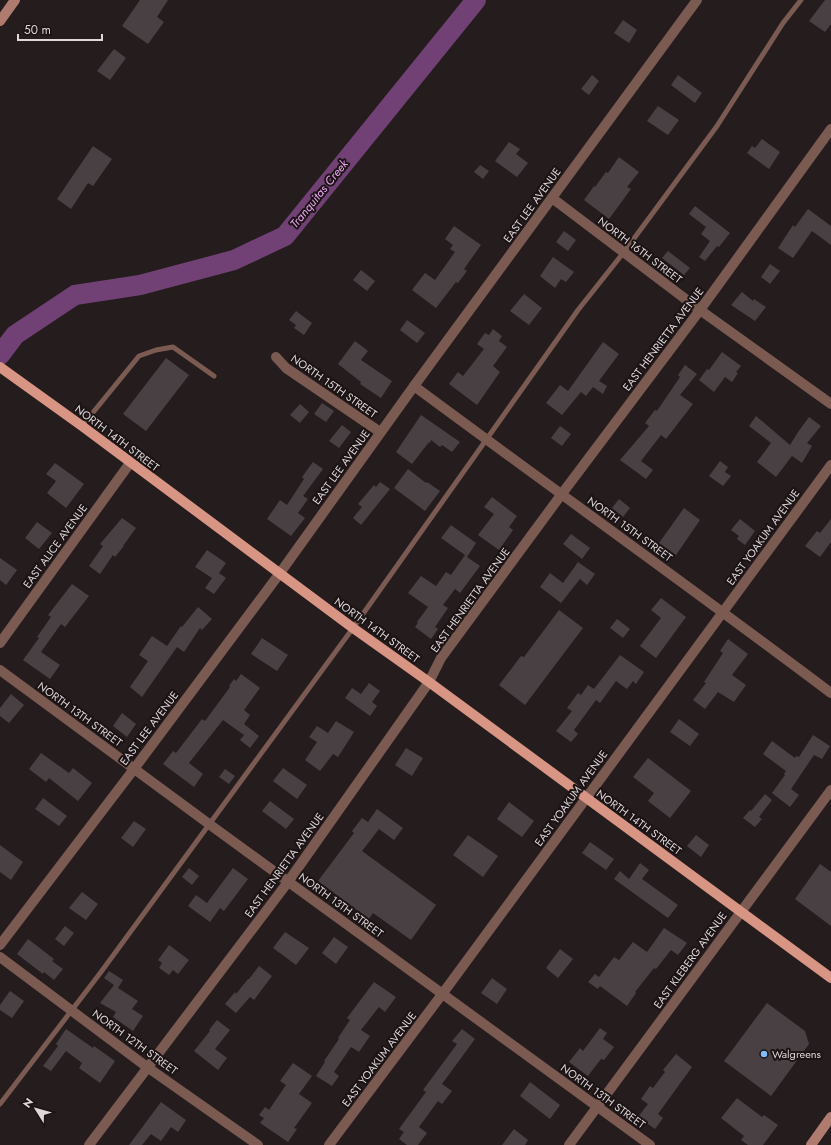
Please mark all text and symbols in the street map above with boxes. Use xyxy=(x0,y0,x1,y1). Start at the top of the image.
scale bar xyxy=(18,16,102,42)
text: 50 m xyxy=(24,21,51,39)
water label: Tranquitas Creek xyxy=(286,155,353,232)
street label: EAST LEE AVENUE xyxy=(499,164,565,246)
street label: NORTH 16TH STREET xyxy=(595,213,685,287)
street label: EAST HENRIETTA AVENUE xyxy=(619,284,707,394)
street label: NORTH 15TH STREET xyxy=(288,350,380,422)
street label: NORTH 14TH STREET xyxy=(72,401,162,475)
street label: EAST LEE AVENUE xyxy=(308,426,374,508)
street label: EAST YOAKUM AVENUE xyxy=(723,486,803,588)
street label: NORTH 15TH STREET xyxy=(584,493,676,565)
street label: EAST ALICE AVENUE xyxy=(19,501,91,591)
street label: EAST HENRIETTA AVENUE xyxy=(426,544,514,656)
street label: NORTH 14TH STREET xyxy=(331,594,423,666)
street label: NORTH 13TH STREET xyxy=(34,678,126,750)
street label: EAST LEE AVENUE xyxy=(116,688,182,768)
street label: EAST YOAKUM AVENUE xyxy=(531,747,611,849)
street label: NORTH 14TH STREET xyxy=(593,786,685,858)
street label: EAST HENRIETTA AVENUE xyxy=(240,809,328,921)
street label: NORTH 13TH STREET xyxy=(295,869,387,941)
street label: EAST KLEBERG AVENUE xyxy=(649,908,731,1012)
street label: NORTH 12TH STREET xyxy=(89,1006,181,1078)
street label: EAST YOAKUM AVENUE xyxy=(338,1008,420,1110)
place label: Walgreens xyxy=(772,1046,822,1062)
marker: Walgreens xyxy=(759,1049,769,1059)
street label: NORTH 13TH STREET xyxy=(557,1060,649,1132)
north arrow xyxy=(16,1089,56,1129)
text: N xyxy=(19,1095,37,1111)

